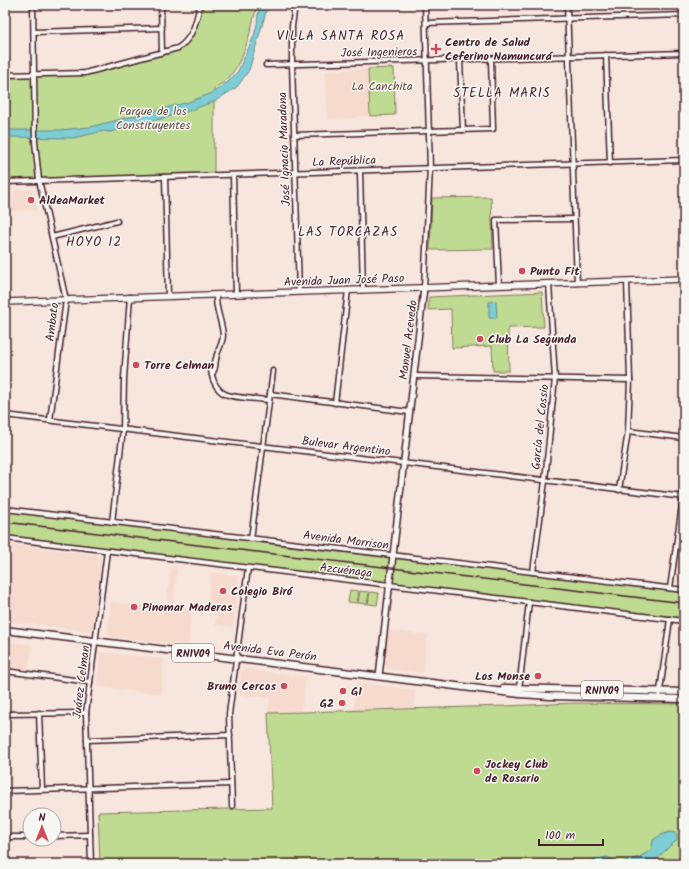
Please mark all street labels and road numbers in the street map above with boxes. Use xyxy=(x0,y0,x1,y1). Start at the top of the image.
street label: José Ingenieros xyxy=(341,42,417,63)
street label: José Ignacio Maradona xyxy=(273,91,296,206)
street label: La República xyxy=(312,151,377,172)
street label: Avenida Juan José Paso xyxy=(283,269,405,292)
street label: Manuel Acevedo xyxy=(394,299,423,381)
street label: Ambato xyxy=(41,302,64,343)
street label: García del Cossio xyxy=(527,383,554,471)
street label: Bulevar Argentino xyxy=(300,432,391,461)
street label: Avenida Morrison xyxy=(302,526,390,555)
street label: Azcuénaga xyxy=(319,558,373,583)
street label: Avenida Eva Perón xyxy=(222,636,318,667)
street label: Juárez Celman xyxy=(68,644,95,720)
road number: RN1V09 xyxy=(172,644,214,662)
road number: RN1V09 xyxy=(581,681,623,699)

